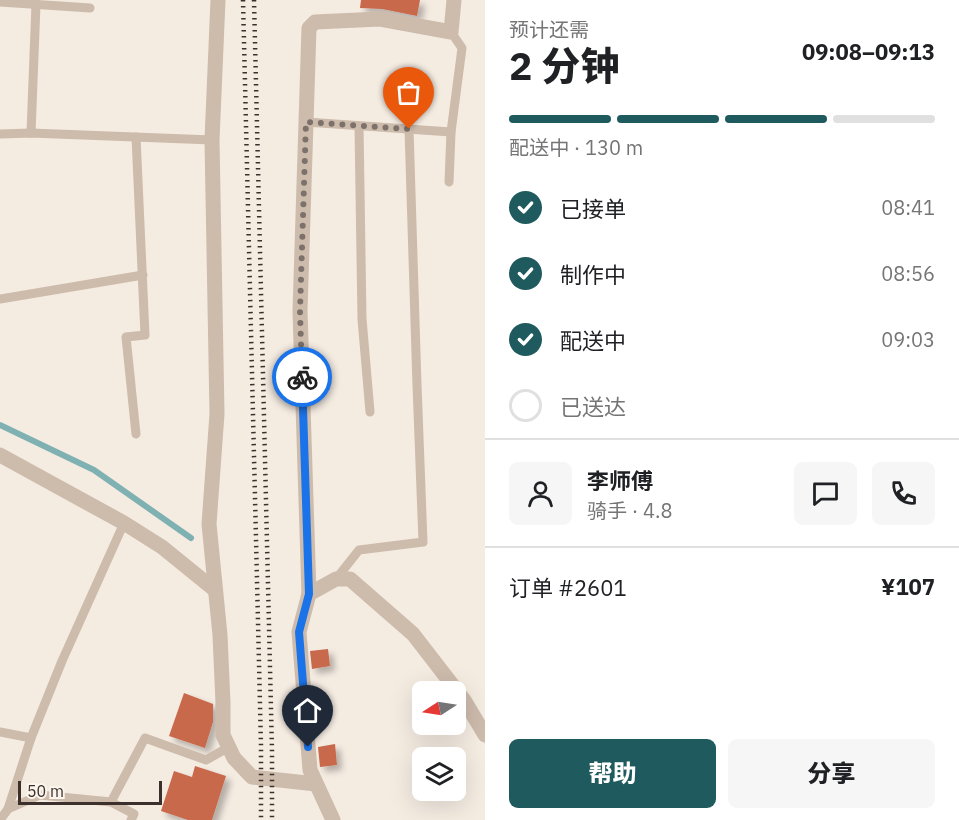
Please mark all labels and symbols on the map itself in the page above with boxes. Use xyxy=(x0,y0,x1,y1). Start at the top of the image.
pin xyxy=(383,67,434,129)
courier xyxy=(272,347,332,407)
north arrow xyxy=(412,681,466,735)
pin xyxy=(282,685,333,747)
scale bar xyxy=(18,778,162,806)

